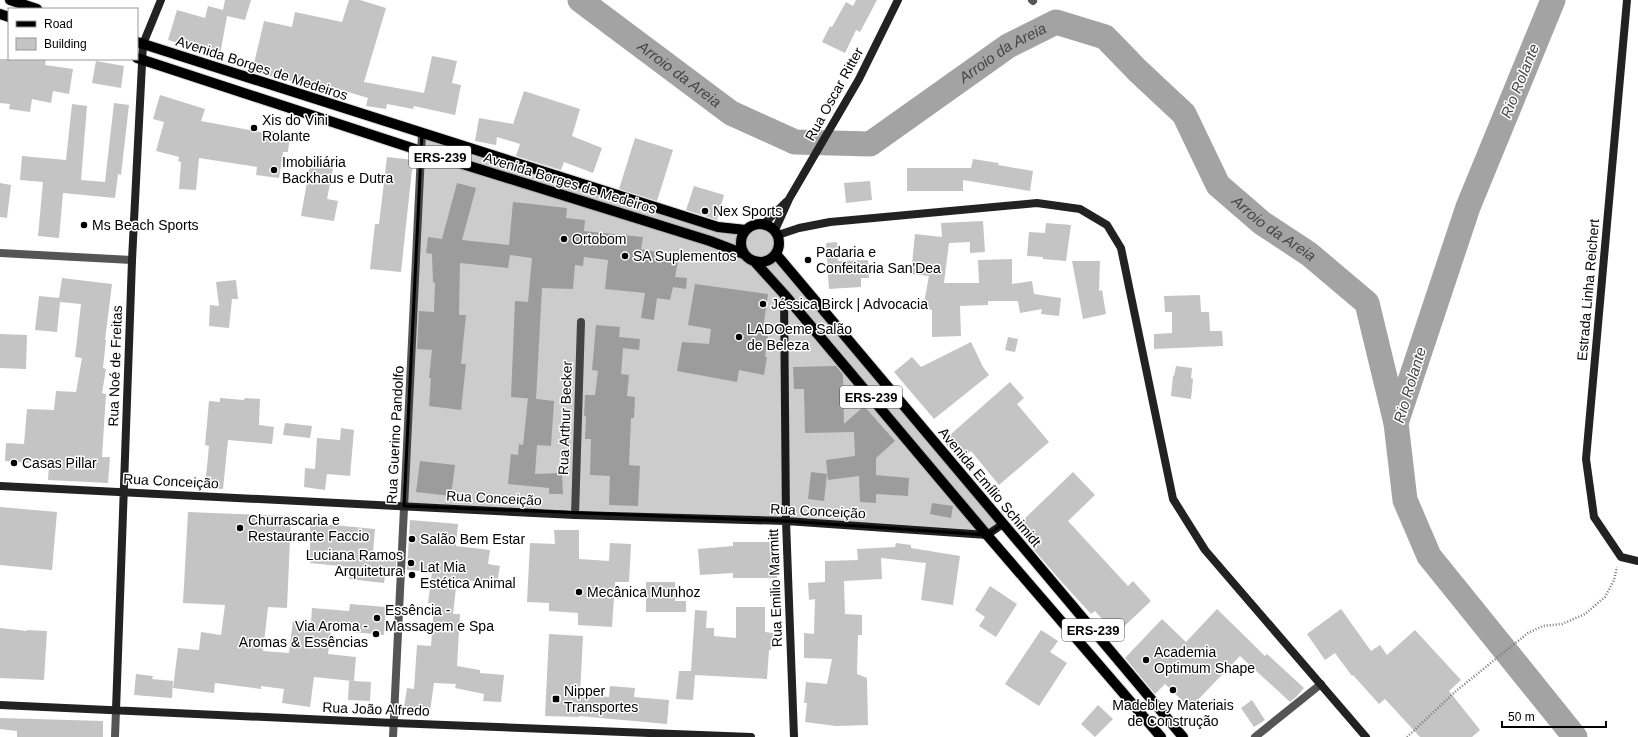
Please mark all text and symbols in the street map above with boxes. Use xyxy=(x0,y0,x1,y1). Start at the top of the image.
legend xyxy=(8,8,138,60)
text: Road xyxy=(44,17,73,31)
water label: Arroio da Areia xyxy=(955,19,1049,87)
street label: Avenida Borges de Medeiros xyxy=(174,33,350,103)
text: Building xyxy=(44,37,87,51)
water label: Arroio da Areia xyxy=(634,37,725,111)
water label: Rio Rolante xyxy=(1497,41,1542,120)
street label: Rua Oscar Ritter xyxy=(802,44,866,143)
place label: Xis do Vini Rolante xyxy=(262,112,328,144)
marker: Xis do Vini Rolante xyxy=(249,123,259,133)
road number: ERS-239 xyxy=(409,146,471,168)
street label: Avenida Borges de Medeiros xyxy=(482,149,658,217)
place label: Imobiliária Backhaus e Dutra xyxy=(282,154,393,186)
marker: Imobiliária Backhaus e Dutra xyxy=(269,165,279,175)
water label: Arroio da Areia xyxy=(1228,191,1320,264)
place label: Nex Sports xyxy=(713,203,782,219)
marker: Nex Sports xyxy=(700,206,710,216)
place label: Ms Beach Sports xyxy=(92,217,199,233)
street label: Estrada Linha Reichert xyxy=(1574,218,1602,362)
marker: Ms Beach Sports xyxy=(79,220,89,230)
place label: Ortobom xyxy=(572,231,626,247)
marker: Ortobom xyxy=(559,234,569,244)
place label: Padaria e Confeitaria San'Dea xyxy=(816,244,941,276)
place label: SA Suplementos xyxy=(633,248,737,264)
marker: SA Suplementos xyxy=(620,251,630,261)
marker: Padaria e Confeitaria San'Dea xyxy=(803,255,813,265)
place label: Jéssica Birck | Advocacia xyxy=(771,296,928,312)
marker: Jéssica Birck | Advocacia xyxy=(758,299,768,309)
street label: Rua Noé de Freitas xyxy=(105,305,125,427)
place label: LADOeme Salão de Beleza xyxy=(747,321,852,353)
marker: LADOeme Salão de Beleza xyxy=(734,332,744,342)
water label: Rio Rolante xyxy=(1390,345,1429,425)
street label: Rua Arthur Becker xyxy=(555,360,575,475)
street label: Rua Guerino Pandolfo xyxy=(383,365,407,505)
road number: ERS-239 xyxy=(840,386,902,408)
street label: Avenida Emílio Schimidt xyxy=(935,424,1045,550)
place label: Casas Pillar xyxy=(22,455,97,471)
marker: Casas Pillar xyxy=(9,458,19,468)
street label: Rua Conceição xyxy=(123,471,219,492)
street label: Rua Conceição xyxy=(446,488,542,509)
street label: Rua Conceição xyxy=(770,501,866,522)
place label: Churrascaria e Restaurante Faccio xyxy=(248,512,370,544)
marker: Churrascaria e Restaurante Faccio xyxy=(235,523,245,533)
street label: Rua Emilio Marmitt xyxy=(765,529,785,647)
place label: Salão Bem Estar xyxy=(420,531,525,547)
marker: Salão Bem Estar xyxy=(407,534,417,544)
place label: Luciana Ramos Arquitetura xyxy=(306,547,403,579)
marker: Luciana Ramos Arquitetura xyxy=(406,558,416,568)
place label: Lat Mia Estética Animal xyxy=(420,559,516,591)
marker: Lat Mia Estética Animal xyxy=(407,570,417,580)
place label: Mecânica Munhoz xyxy=(587,584,701,600)
marker: Mecânica Munhoz xyxy=(574,587,584,597)
place label: Essência - Massagem e Spa xyxy=(385,602,494,634)
marker: Essência - Massagem e Spa xyxy=(372,613,382,623)
place label: Via Aroma - Aromas & Essências xyxy=(239,618,368,650)
road number: ERS-239 xyxy=(1062,619,1124,641)
marker: Via Aroma - Aromas & Essências xyxy=(371,629,381,639)
place label: Academia Optimum Shape xyxy=(1154,644,1255,676)
marker: Academia Optimum Shape xyxy=(1141,655,1151,665)
place label: Nipper Transportes xyxy=(564,683,638,715)
marker: Madebley Materiais de Construção xyxy=(1168,685,1178,695)
marker: Nipper Transportes xyxy=(551,694,561,704)
place label: Madebley Materiais de Construção xyxy=(1112,697,1234,729)
street label: Rua João Alfredo xyxy=(322,699,430,719)
scale bar xyxy=(1502,703,1606,729)
text: 50 m xyxy=(1508,710,1535,724)

